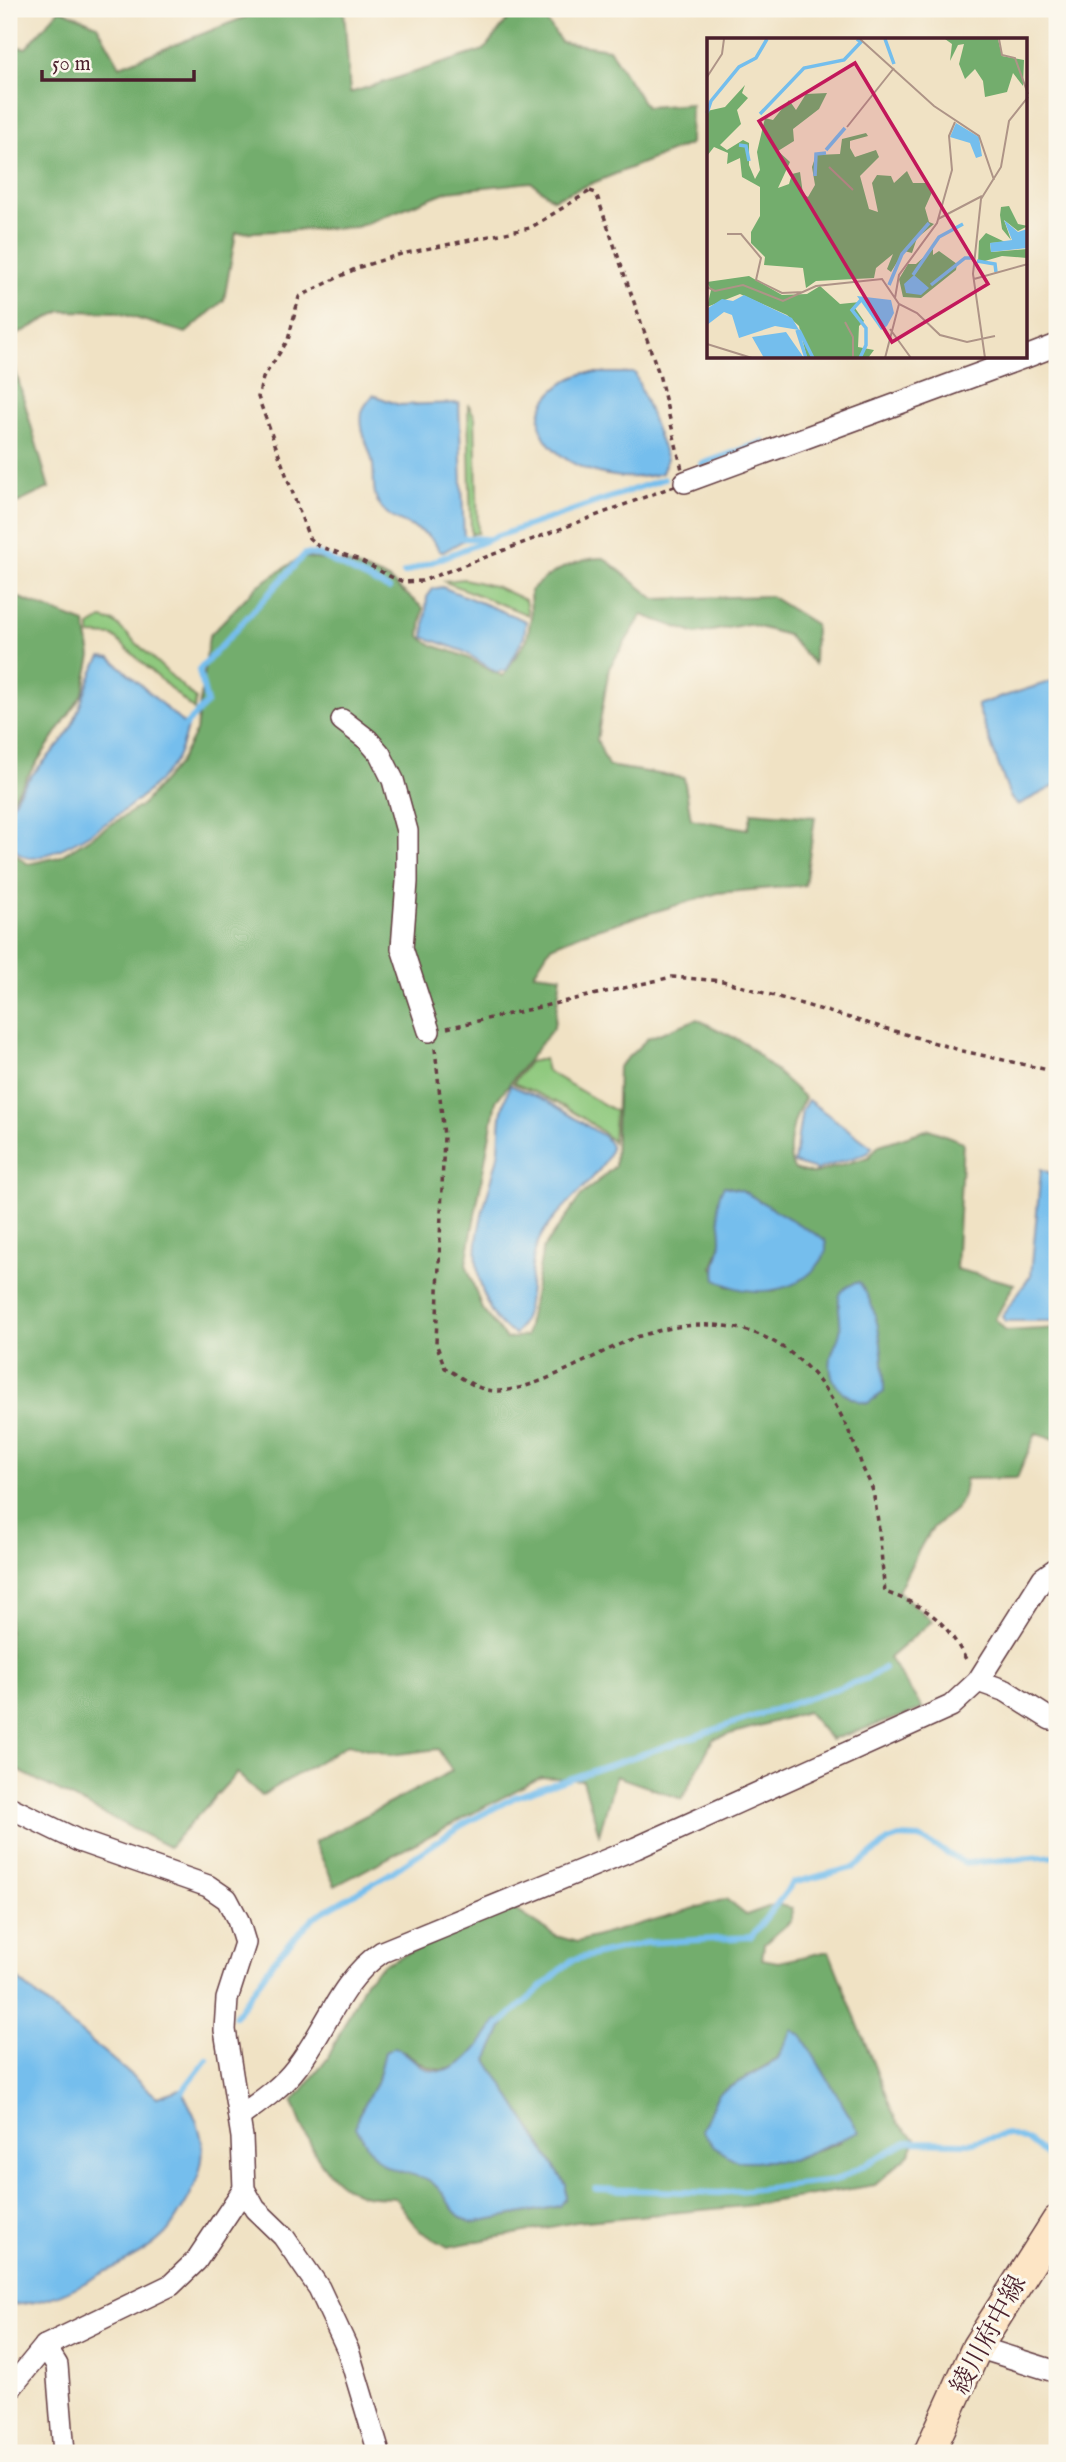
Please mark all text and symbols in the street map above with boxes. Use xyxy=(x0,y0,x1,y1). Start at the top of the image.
scale bar xyxy=(42,38,194,82)
inset map xyxy=(707,38,1028,359)
text: 50 m xyxy=(52,51,91,78)
street label: 綾川府中線 xyxy=(944,2270,1034,2400)

